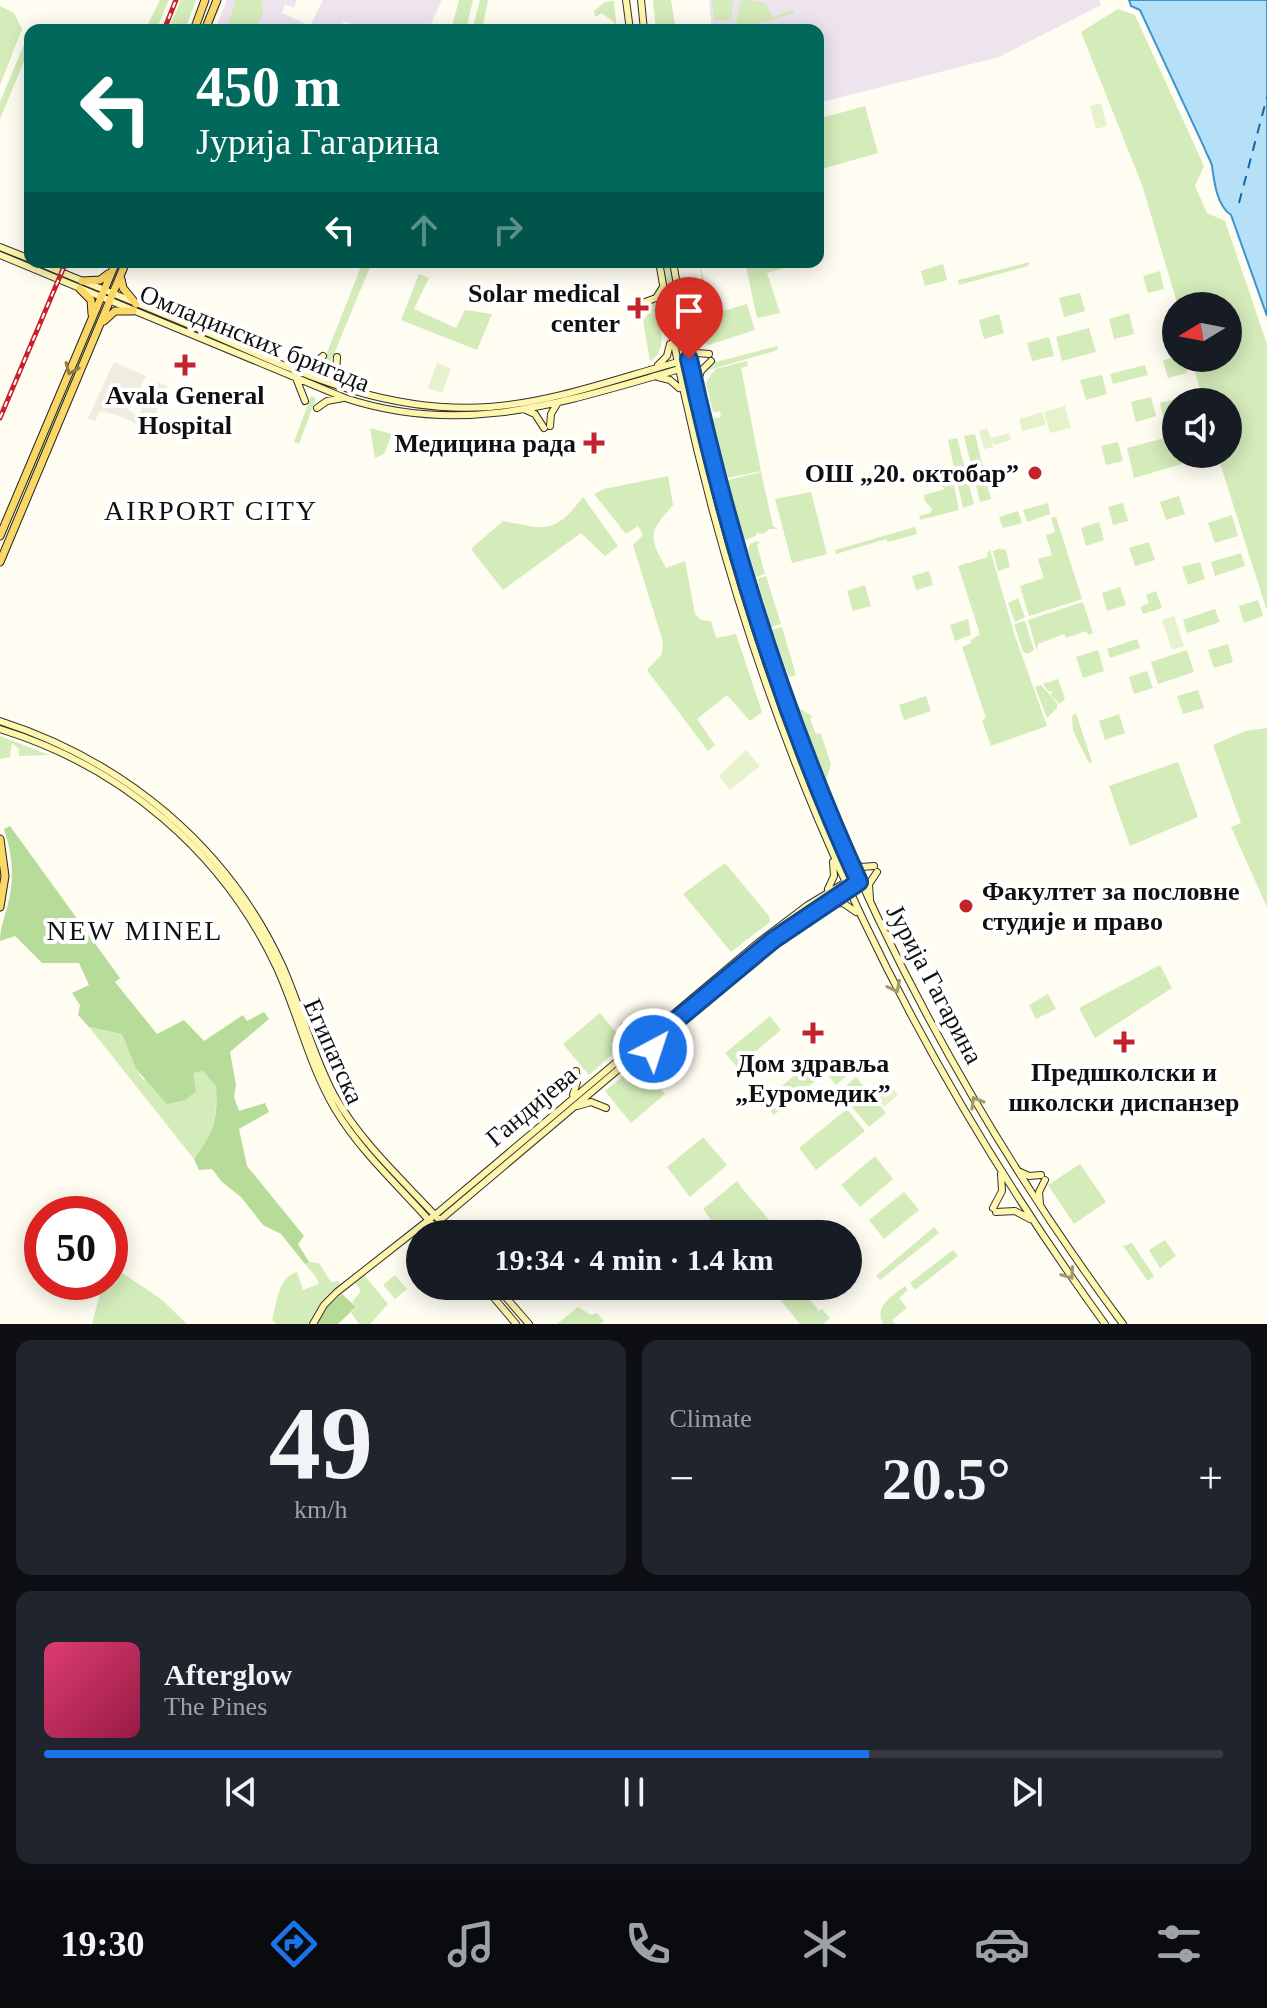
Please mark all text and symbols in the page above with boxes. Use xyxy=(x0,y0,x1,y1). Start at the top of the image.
icon: left xyxy=(64,56,168,160)
text: 450 m xyxy=(196,56,341,118)
text: Јурија Гагарина xyxy=(196,122,439,162)
icon: left xyxy=(318,208,362,252)
icon: ahead xyxy=(402,208,446,252)
icon: right xyxy=(486,208,530,252)
pin xyxy=(655,277,723,359)
street label: Омладинских бригада xyxy=(136,279,374,398)
place label: Solar medical center xyxy=(468,279,620,338)
icon: arrive xyxy=(667,289,711,333)
north arrow xyxy=(1162,292,1242,372)
map controls xyxy=(1162,292,1242,468)
marker: Solar medical center xyxy=(627,297,649,319)
marker: Avala General Hospital xyxy=(174,354,196,376)
one-way arrow xyxy=(64,361,80,375)
place label: Avala General Hospital xyxy=(105,381,265,440)
button: sound xyxy=(1162,388,1242,468)
place label: Медицина рада xyxy=(394,429,576,458)
marker: Медицина рада xyxy=(583,432,605,454)
place label: ОШ „20. октобар” xyxy=(805,459,1019,488)
marker: ОШ „20. октобар” xyxy=(1026,464,1044,482)
district label: AIRPORT CITY xyxy=(104,495,318,526)
place label: Факултет за пословне студије и право xyxy=(982,877,1239,936)
marker: Факултет за пословне студије и право xyxy=(957,897,975,915)
street label: Јурија Гагарина xyxy=(880,900,989,1069)
district label: NEW MINEL xyxy=(47,915,223,946)
one-way arrow xyxy=(886,978,901,993)
street label: Египатска xyxy=(297,994,370,1109)
position arrow xyxy=(611,1007,695,1091)
marker: Дом здравља „Еуромедик” xyxy=(802,1022,824,1044)
marker: Предшколски и школски диспанзер xyxy=(1113,1031,1135,1053)
place label: Дом здравља „Еуромедик” xyxy=(735,1049,891,1108)
place label: Предшколски и школски диспанзер xyxy=(1009,1058,1239,1117)
street label: Гандијева xyxy=(480,1060,583,1153)
one-way arrow xyxy=(970,1096,986,1111)
speed limit sign: 50 xyxy=(24,1196,128,1300)
text: 19:34 · 4 min · 1.4 km xyxy=(494,1243,774,1276)
one-way arrow xyxy=(1059,1265,1074,1279)
text: 49 xyxy=(269,1385,373,1500)
text: Climate xyxy=(670,1404,752,1433)
text: 20.5° xyxy=(882,1446,1011,1512)
text: − xyxy=(670,1454,694,1503)
text: + xyxy=(1198,1454,1223,1503)
text: km/h xyxy=(294,1495,347,1524)
text: Afterglow xyxy=(164,1658,292,1691)
text: The Pines xyxy=(164,1692,267,1721)
icon: previous xyxy=(219,1770,263,1814)
icon: pause xyxy=(612,1770,656,1814)
icon: next xyxy=(1005,1770,1049,1814)
icon: directions xyxy=(266,1916,322,1972)
icon: music xyxy=(443,1916,499,1972)
icon: phone xyxy=(620,1916,676,1972)
icon: climate xyxy=(797,1916,853,1972)
icon: car xyxy=(974,1916,1030,1972)
icon: filters xyxy=(1151,1916,1207,1972)
text: 19:30 xyxy=(61,1924,145,1964)

